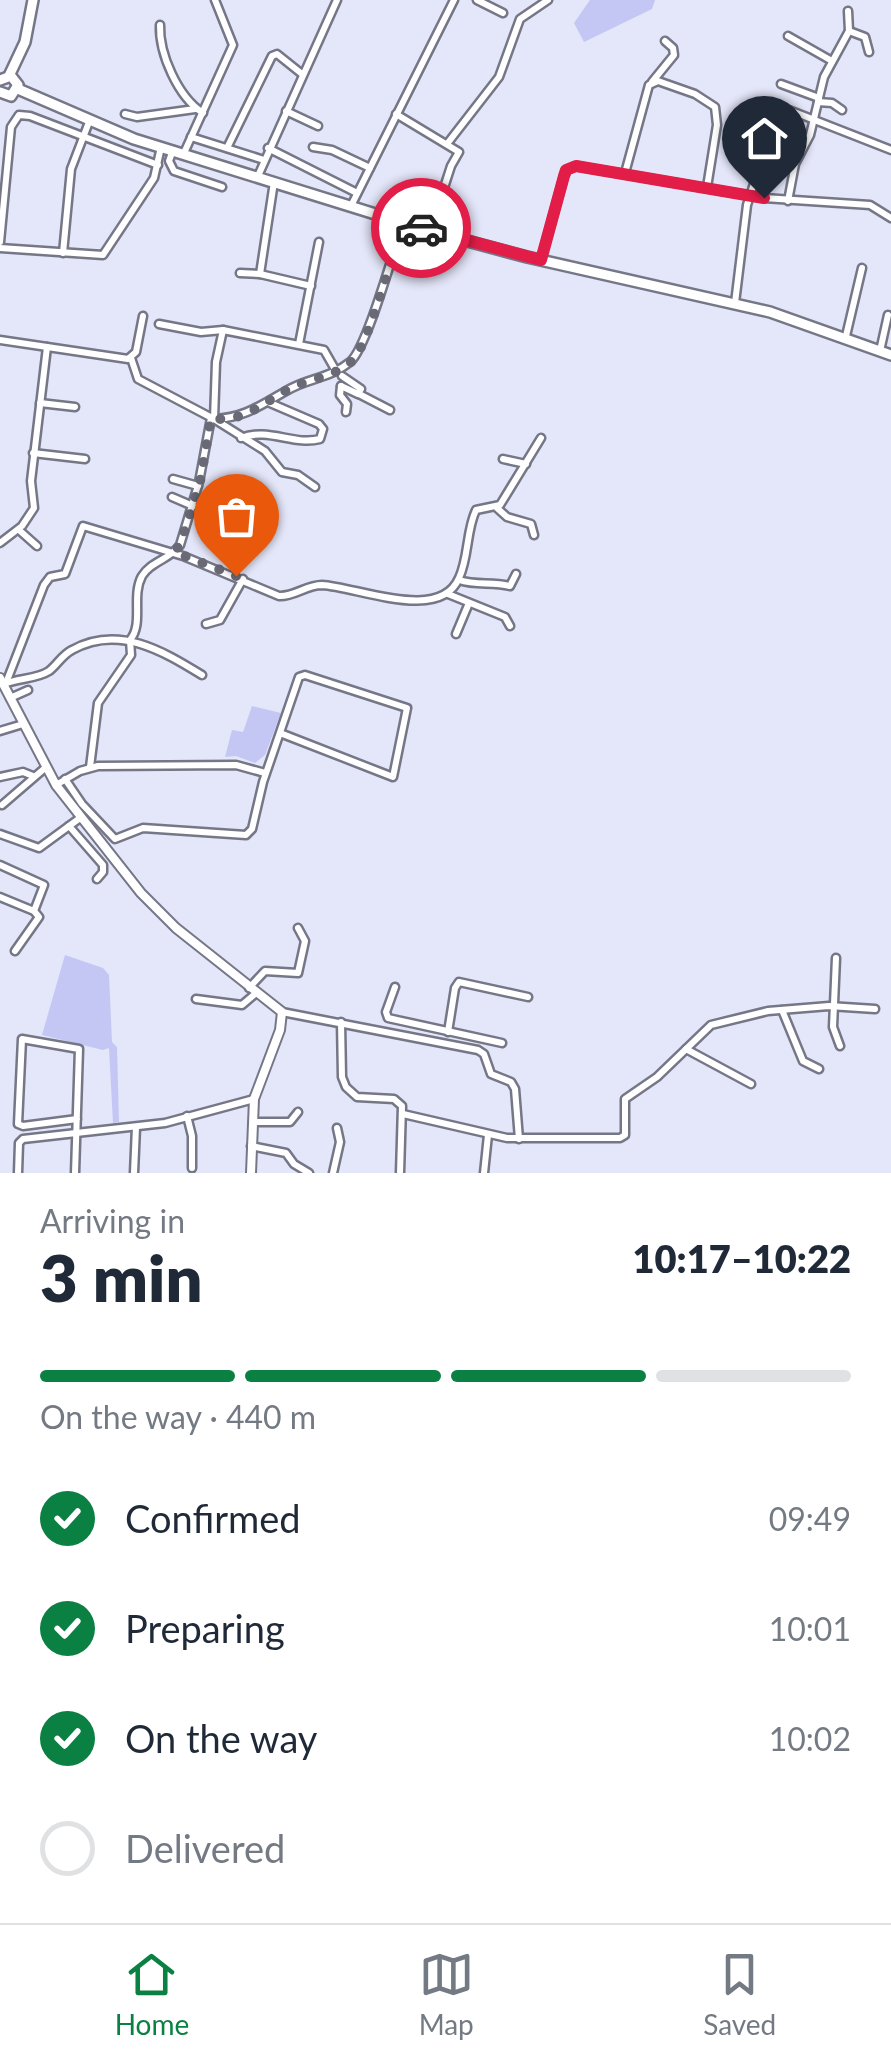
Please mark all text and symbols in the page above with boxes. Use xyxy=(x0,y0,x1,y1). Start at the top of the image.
pin xyxy=(722,96,807,199)
icon: home xyxy=(737,111,792,166)
courier xyxy=(371,178,471,278)
icon: car xyxy=(394,201,449,256)
pin xyxy=(194,474,279,577)
icon: bag xyxy=(209,489,264,544)
text: Arriving in xyxy=(40,1201,185,1240)
text: 10:17–10:22 xyxy=(632,1235,851,1281)
text: 3 min xyxy=(40,1238,202,1316)
text: On the way · 440 m xyxy=(40,1397,316,1436)
icon: check xyxy=(40,1491,95,1546)
text: Confirmed xyxy=(125,1495,301,1541)
text: 09:49 xyxy=(769,1499,851,1538)
icon: check xyxy=(40,1601,95,1656)
text: Preparing xyxy=(125,1605,285,1651)
text: 10:01 xyxy=(769,1609,851,1648)
icon: check xyxy=(40,1711,95,1766)
text: On the way xyxy=(125,1715,317,1761)
text: 10:02 xyxy=(769,1719,851,1758)
text: Delivered xyxy=(125,1825,285,1871)
tab: Home xyxy=(115,1947,189,2041)
tab: Map xyxy=(419,1947,474,2041)
tab: Saved xyxy=(703,1947,776,2041)

